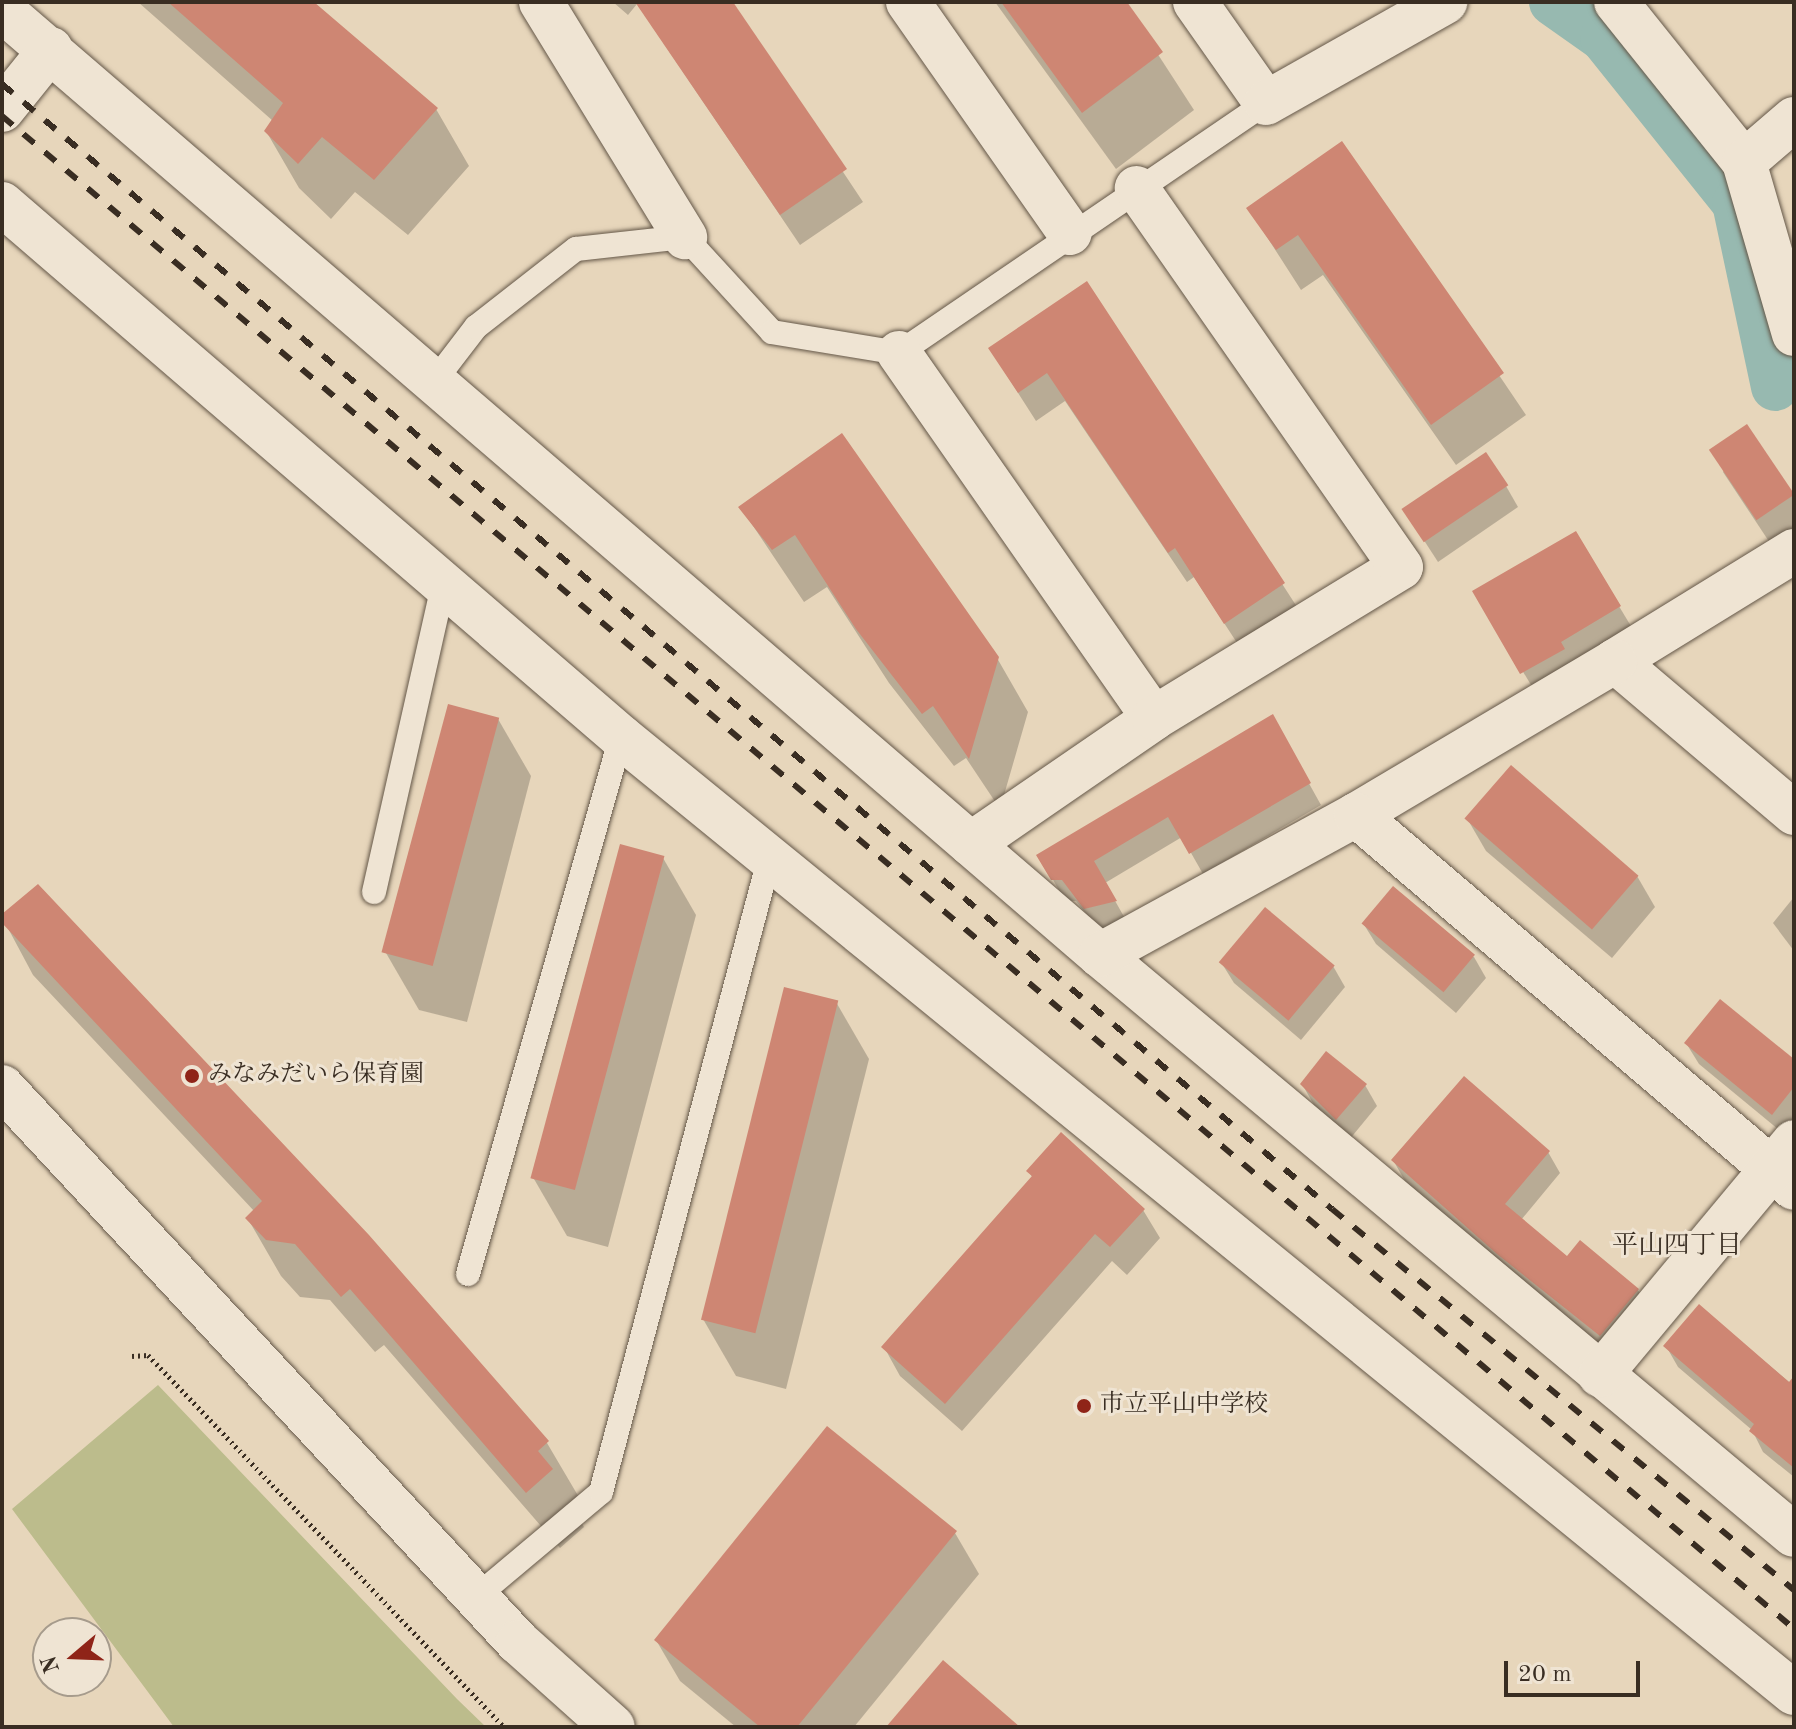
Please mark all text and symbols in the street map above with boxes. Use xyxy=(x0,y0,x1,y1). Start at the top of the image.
place label: みなみだいら保育園 xyxy=(208,1062,424,1090)
marker: みなみだいら保育園 xyxy=(183,1067,201,1085)
district label: 平山四丁目 xyxy=(1612,1231,1742,1263)
place label: 市立平山中学校 xyxy=(1100,1392,1268,1420)
marker: 市立平山中学校 xyxy=(1075,1397,1093,1415)
north arrow xyxy=(32,1617,112,1697)
scale bar xyxy=(1508,1645,1644,1695)
text: N xyxy=(38,1653,64,1676)
text: 20 m xyxy=(1518,1663,1572,1687)

